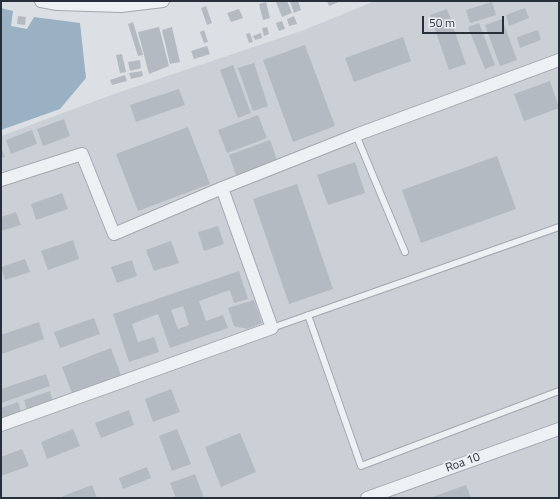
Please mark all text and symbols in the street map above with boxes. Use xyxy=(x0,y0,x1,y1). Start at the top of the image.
scale bar xyxy=(424,8,506,34)
text: 50 m xyxy=(429,13,455,32)
street label: Roa 10 xyxy=(444,450,482,476)

